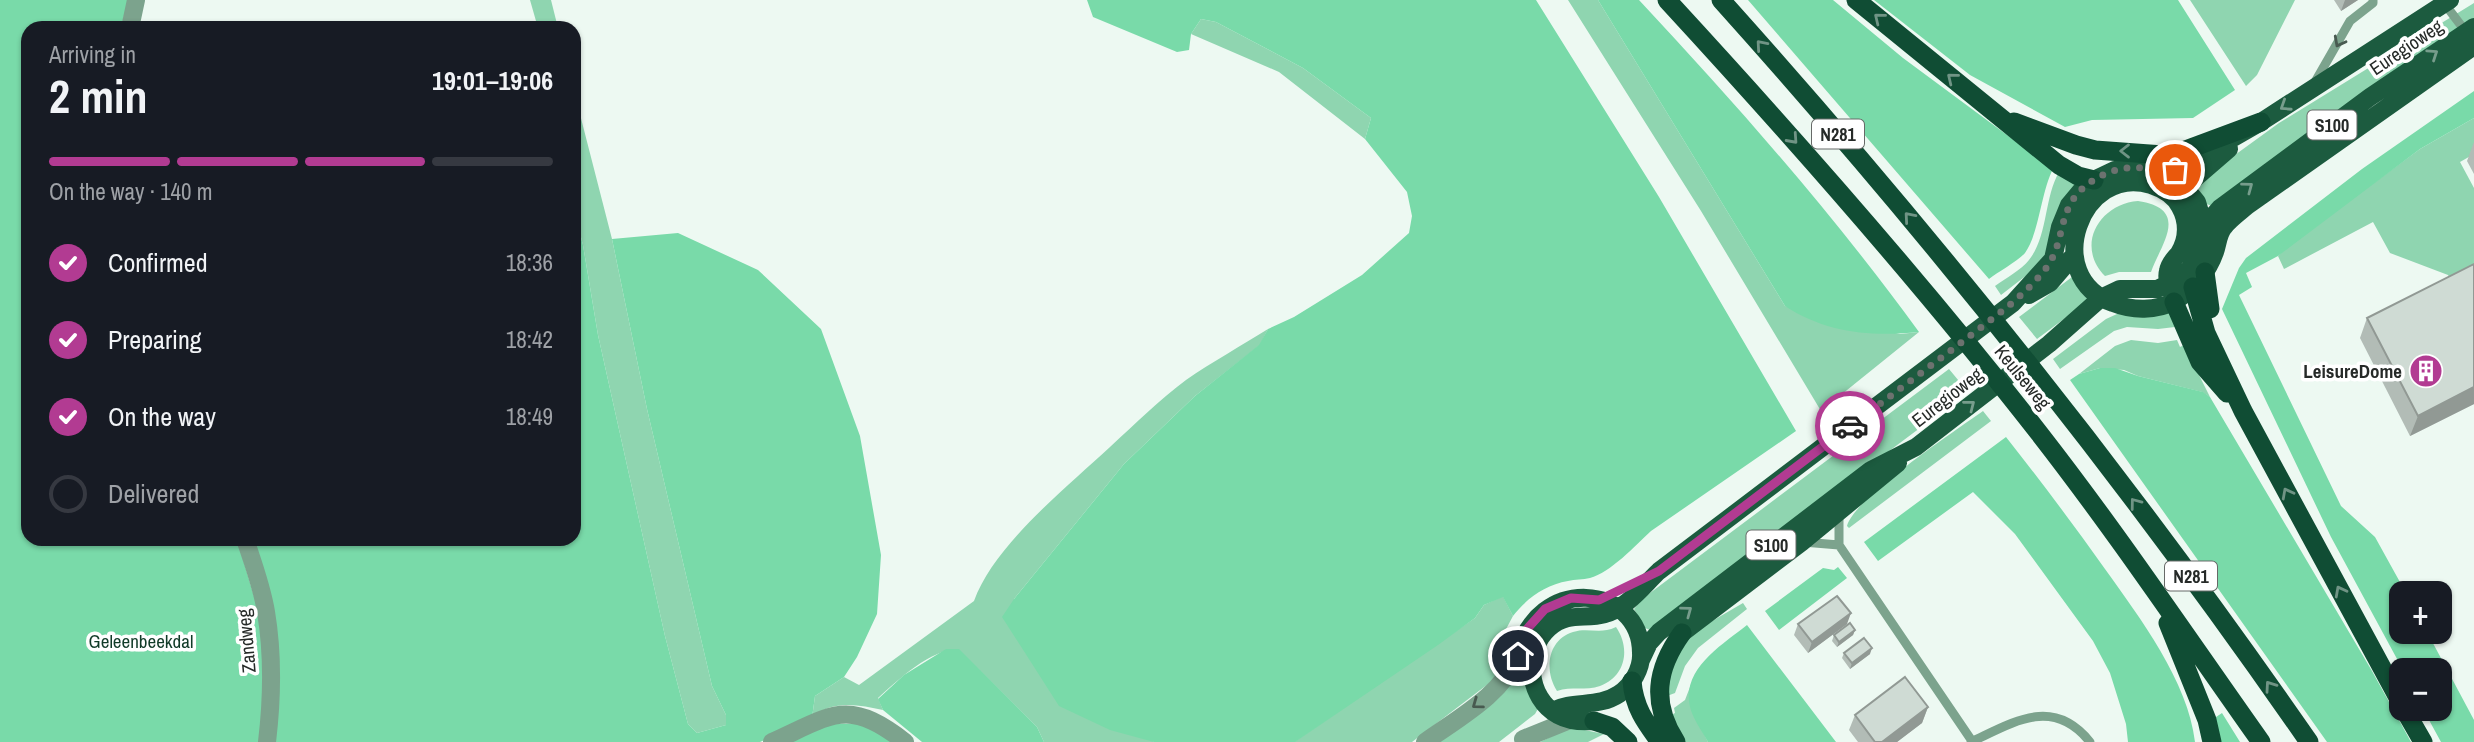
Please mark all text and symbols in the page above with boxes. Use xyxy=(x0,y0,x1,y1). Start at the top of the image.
street label: Euregioweg xyxy=(2364,13,2448,81)
one-way arrow xyxy=(1875,14,1887,27)
one-way arrow xyxy=(2333,35,2347,47)
text: Arriving in xyxy=(49,39,136,70)
one-way arrow xyxy=(1757,40,1769,53)
one-way arrow xyxy=(2425,50,2438,62)
text: 19:01–19:06 xyxy=(432,63,553,98)
text: 2 min xyxy=(49,65,148,127)
one-way arrow xyxy=(1948,73,1960,86)
one-way arrow xyxy=(2280,97,2293,110)
road number: S100 xyxy=(2308,110,2356,140)
road number: N281 xyxy=(1812,119,1864,148)
one-way arrow xyxy=(1785,130,1797,143)
pin xyxy=(2145,140,2205,200)
one-way arrow xyxy=(2119,143,2129,159)
icon: bag xyxy=(2156,151,2194,189)
text: On the way · 140 m xyxy=(49,176,213,207)
one-way arrow xyxy=(2240,183,2253,195)
one-way arrow xyxy=(1905,212,1917,225)
icon: check xyxy=(49,244,87,282)
text: Confirmed xyxy=(108,245,208,280)
text: 18:36 xyxy=(506,247,553,278)
icon: check xyxy=(49,321,87,359)
text: Preparing xyxy=(108,322,202,357)
text: 18:42 xyxy=(506,324,553,355)
street label: Keulseweg xyxy=(1989,339,2057,415)
building icon: LeisureDome xyxy=(2407,352,2445,390)
place label: LeisureDome xyxy=(2303,358,2402,384)
street label: Euregioweg xyxy=(1906,361,1988,433)
courier xyxy=(1815,391,1885,461)
icon: check xyxy=(49,398,87,436)
text: On the way xyxy=(108,399,216,434)
one-way arrow xyxy=(1963,400,1975,413)
text: 18:49 xyxy=(506,401,553,432)
icon: car xyxy=(1831,407,1869,445)
text: Delivered xyxy=(108,476,199,511)
one-way arrow xyxy=(2282,488,2295,500)
one-way arrow xyxy=(2131,498,2144,510)
road number: S100 xyxy=(1746,530,1796,560)
road number: N281 xyxy=(2165,562,2217,590)
map controls xyxy=(2389,581,2452,721)
button: + xyxy=(2389,581,2452,644)
one-way arrow xyxy=(2334,585,2348,598)
one-way arrow xyxy=(1679,607,1691,620)
street label: Zandweg xyxy=(230,608,262,674)
pin xyxy=(1488,626,1548,686)
park label: Geleenbeekdal xyxy=(89,628,193,654)
icon: home xyxy=(1499,637,1537,675)
button: − xyxy=(2389,658,2452,721)
one-way arrow xyxy=(2266,681,2278,694)
one-way arrow xyxy=(1472,695,1485,708)

